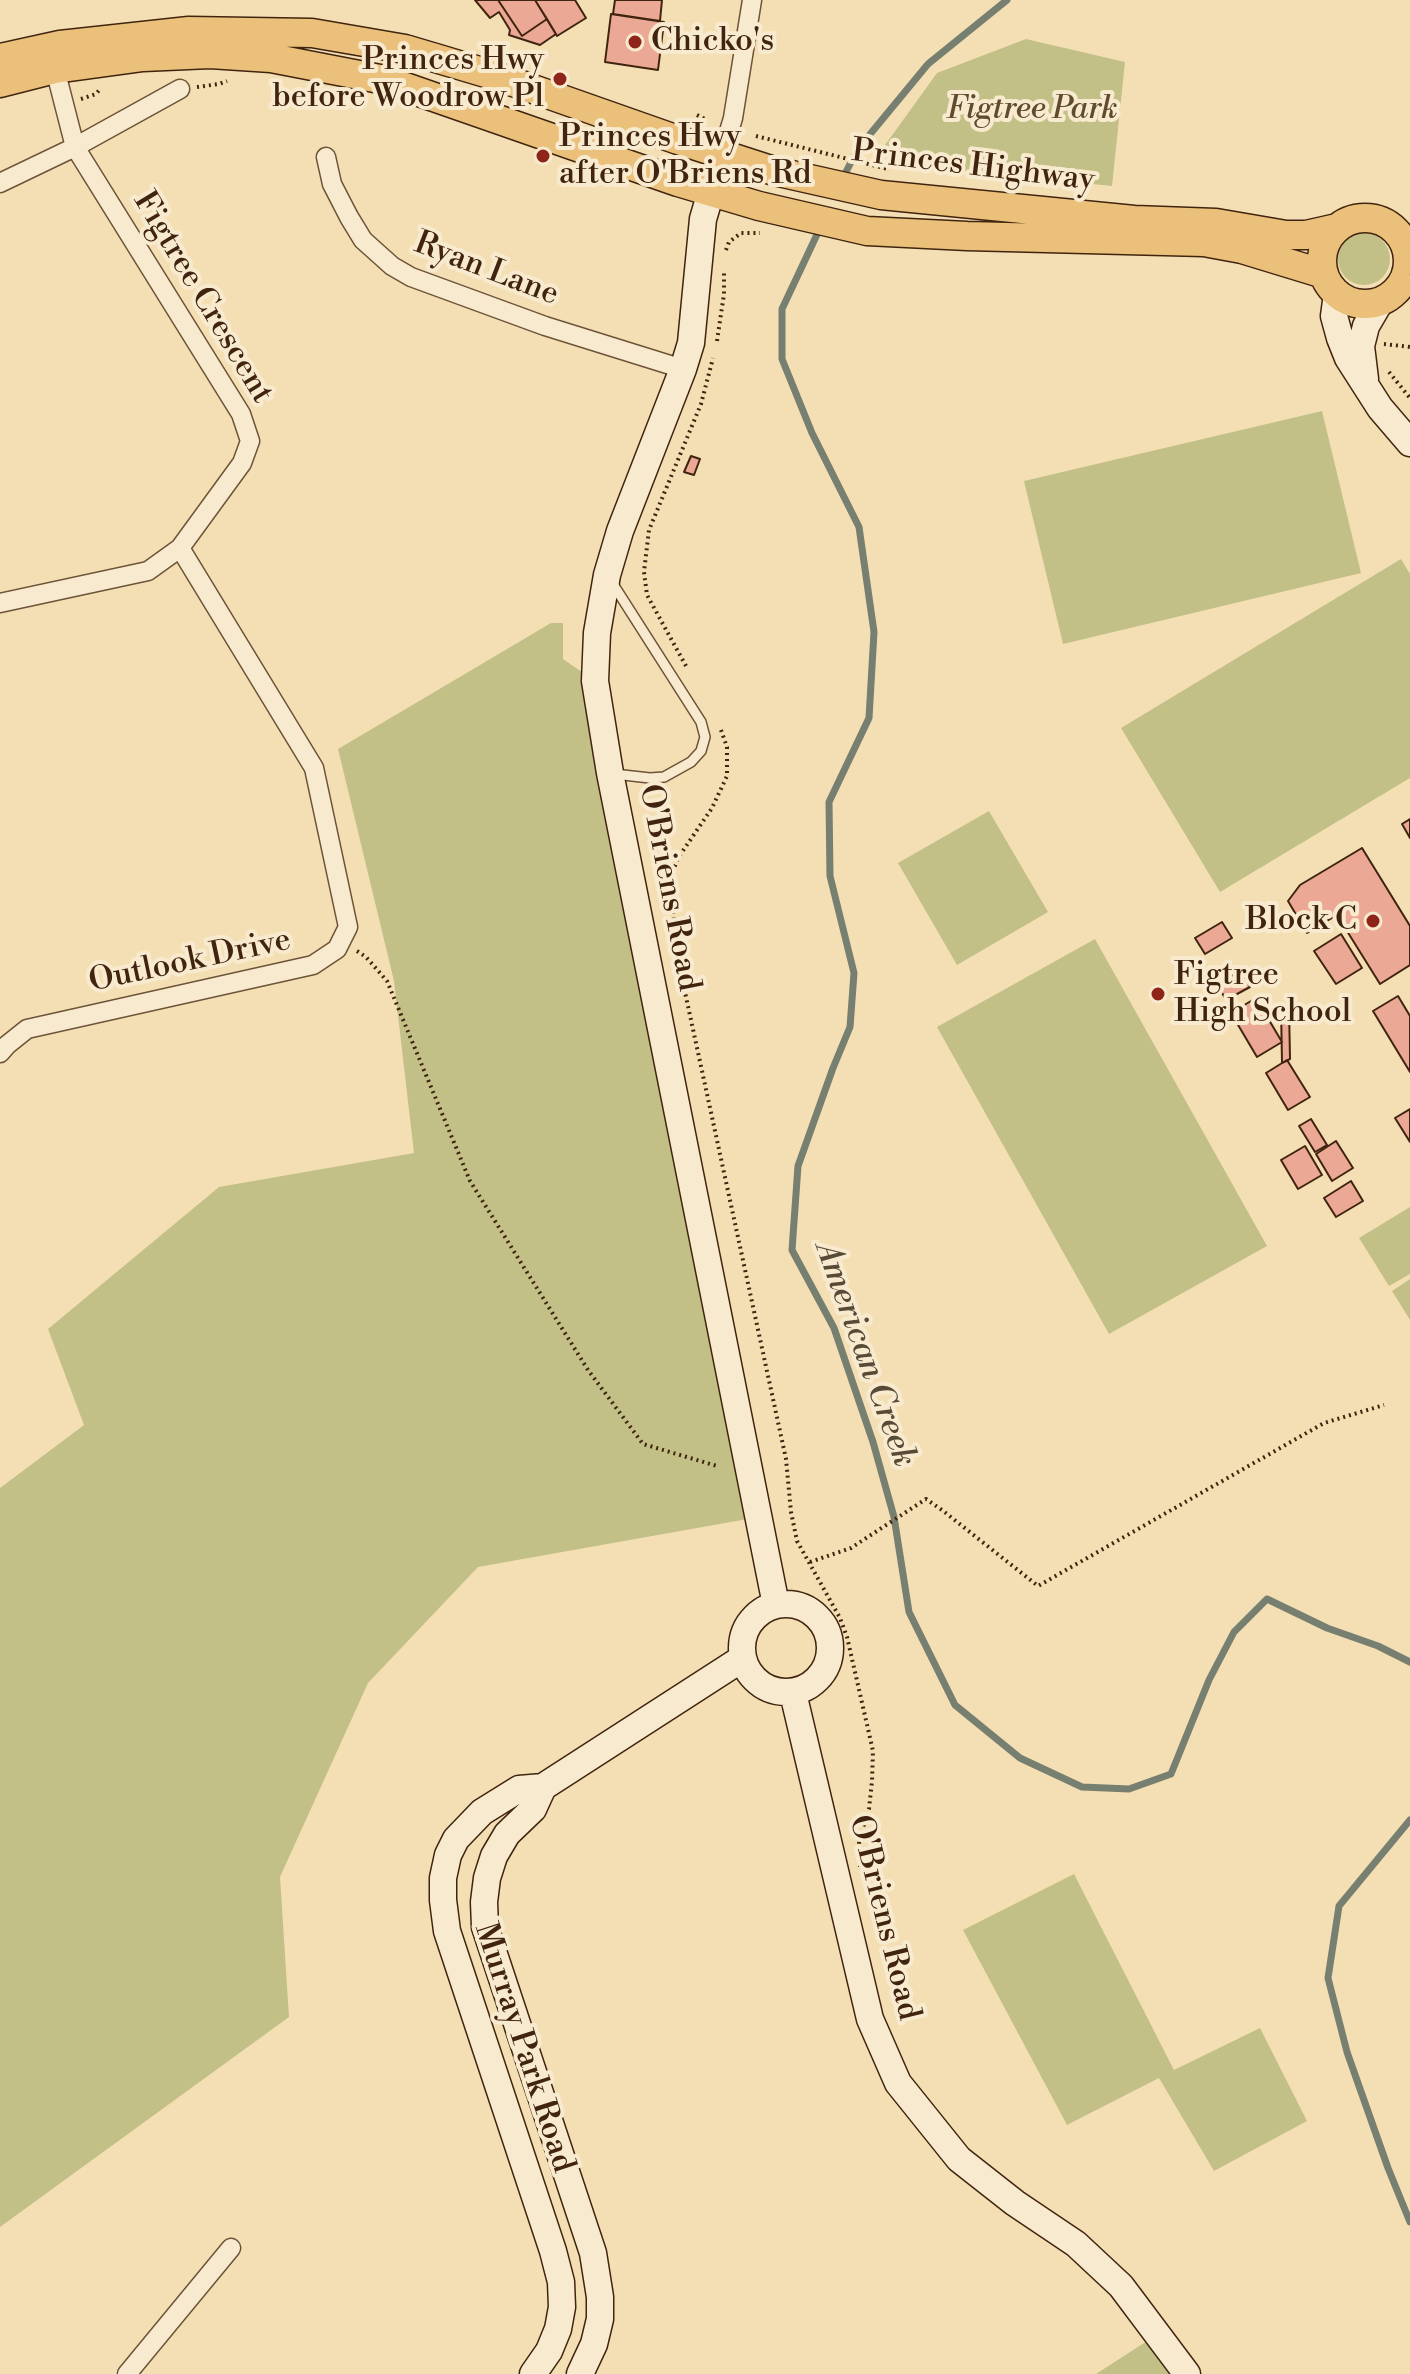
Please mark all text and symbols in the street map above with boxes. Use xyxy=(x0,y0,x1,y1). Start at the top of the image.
place label: Chicko's xyxy=(651,23,774,61)
marker: Chicko's xyxy=(626,33,644,51)
place label: Princes Hwy before Woodrow Pl xyxy=(273,42,544,117)
marker: Princes Hwy before Woodrow Pl xyxy=(551,70,569,88)
park label: Figtree Park xyxy=(946,91,1118,129)
place label: Princes Hwy after O'Briens Rd xyxy=(559,119,811,194)
street label: Princes Highway xyxy=(849,133,1097,201)
marker: Princes Hwy after O'Briens Rd xyxy=(534,147,552,165)
street label: Figtree Crescent xyxy=(124,185,280,411)
street label: Ryan Lane xyxy=(408,225,564,315)
street label: O'Briens Road xyxy=(629,781,707,995)
place label: Block C xyxy=(1246,902,1357,940)
marker: Block C xyxy=(1364,912,1382,930)
street label: Outlook Drive xyxy=(86,922,294,1002)
place label: Figtree High School xyxy=(1174,957,1351,1032)
marker: Figtree High School xyxy=(1149,985,1167,1003)
water label: American Creek xyxy=(804,1237,924,1473)
street label: O'Briens Road xyxy=(839,1812,927,2024)
street label: Murray Park Road xyxy=(465,1918,581,2178)

